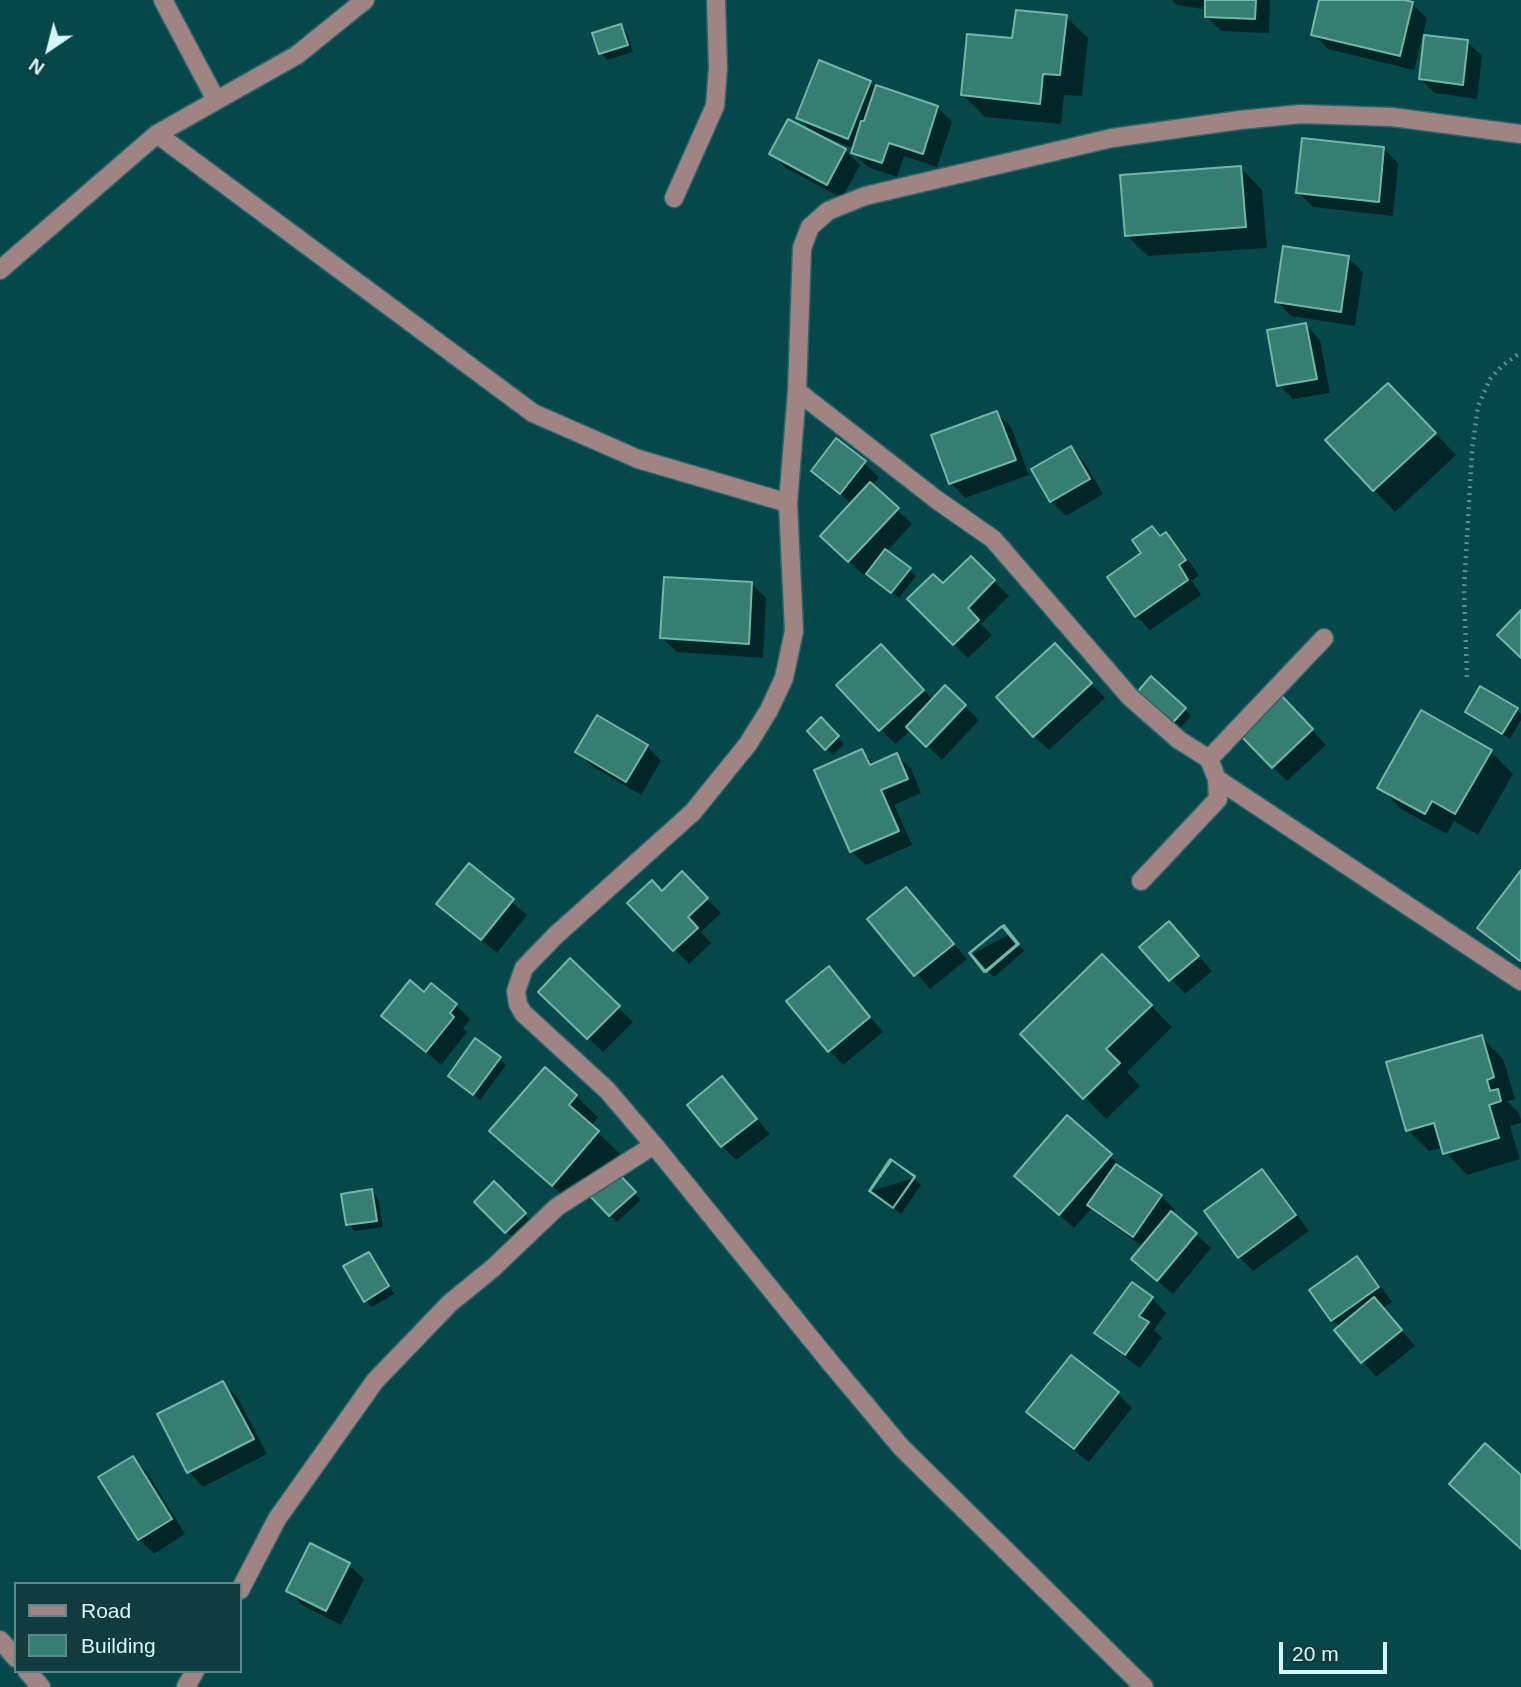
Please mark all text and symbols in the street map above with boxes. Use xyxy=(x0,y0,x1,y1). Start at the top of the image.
north arrow xyxy=(14,14,84,84)
text: N xyxy=(25,54,48,79)
legend xyxy=(14,1582,242,1673)
text: Road xyxy=(81,1599,131,1622)
scale bar xyxy=(1283,1628,1392,1672)
text: Building xyxy=(81,1634,156,1657)
text: 20 m xyxy=(1292,1642,1339,1665)

